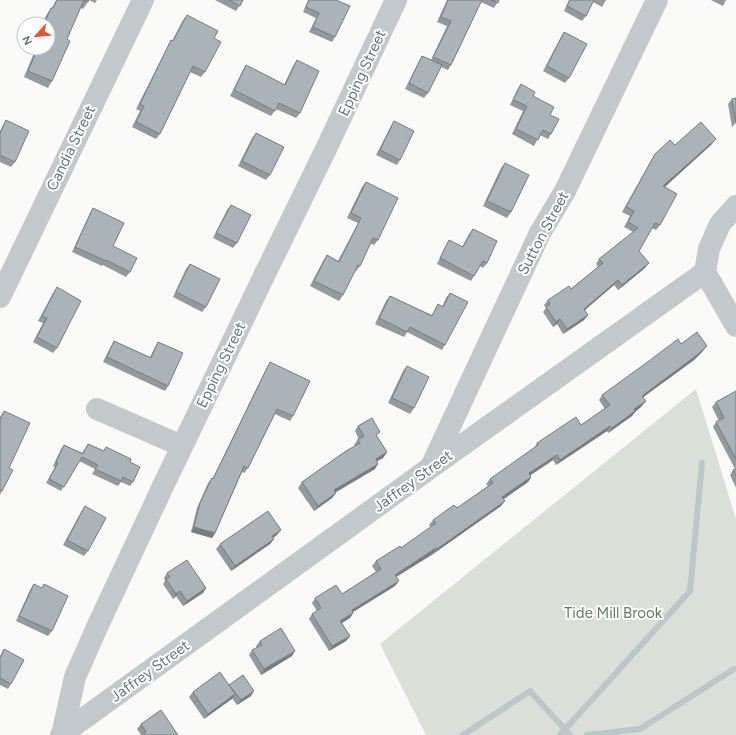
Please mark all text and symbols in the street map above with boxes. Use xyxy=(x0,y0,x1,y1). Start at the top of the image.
north arrow xyxy=(16,16,56,56)
street label: Epping Street xyxy=(334,27,390,119)
text: N xyxy=(20,34,35,47)
street label: Candia Street xyxy=(43,102,99,194)
street label: Sutton Street xyxy=(514,188,573,278)
street label: Epping Street xyxy=(193,319,250,411)
street label: Jaffrey Street xyxy=(370,446,456,516)
park label: Tide Mill Brook xyxy=(564,604,663,622)
street label: Jaffrey Street xyxy=(107,636,193,706)

